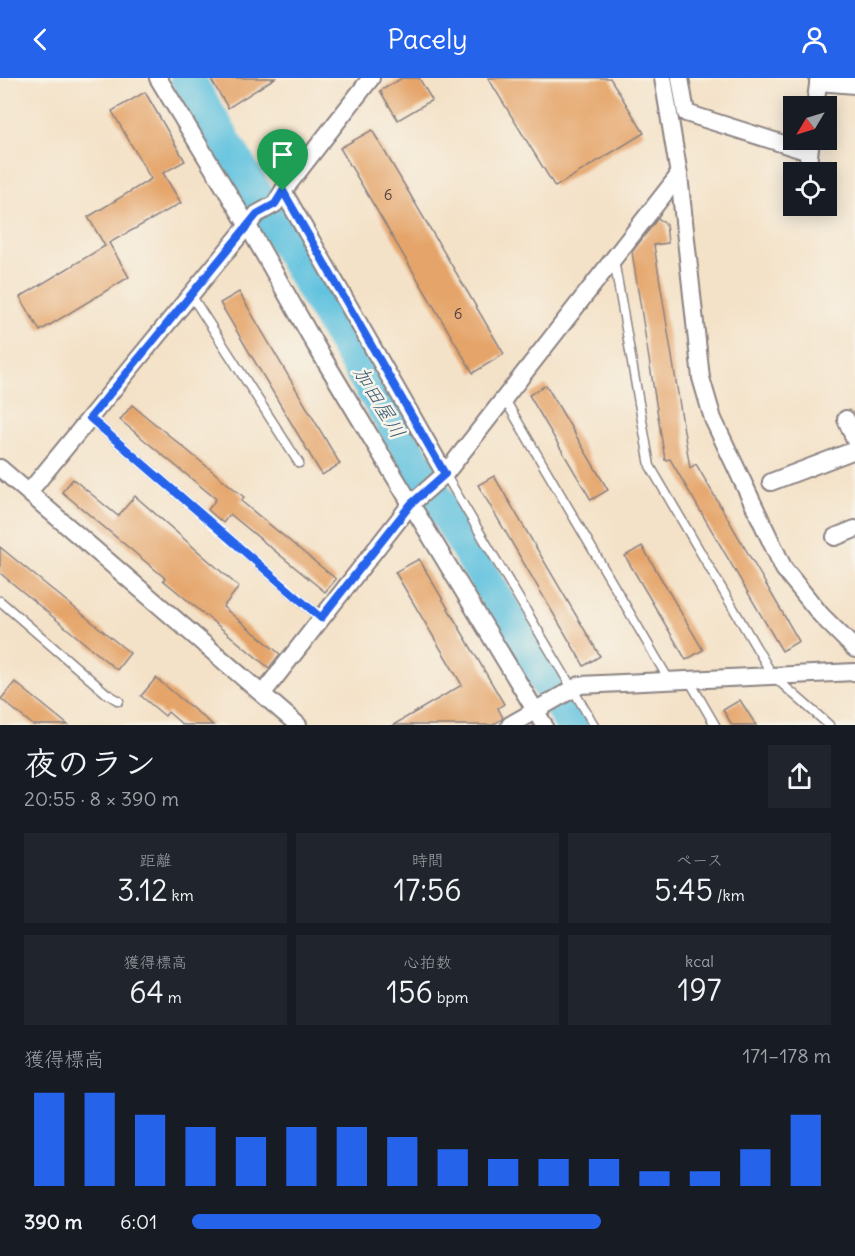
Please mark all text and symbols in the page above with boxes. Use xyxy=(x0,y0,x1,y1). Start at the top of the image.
text: Pacely xyxy=(387,22,468,56)
icon: back xyxy=(24,23,57,56)
icon: person xyxy=(798,23,831,56)
north arrow xyxy=(783,96,837,150)
map controls xyxy=(783,96,837,216)
pin xyxy=(257,129,308,191)
icon: arrive xyxy=(266,138,299,171)
button: locate xyxy=(783,162,837,216)
house number: 6 xyxy=(384,185,392,204)
house number: 6 xyxy=(454,304,462,323)
water label: 加田屋川 xyxy=(349,361,411,443)
text: 夜のラン xyxy=(24,742,156,784)
button: share xyxy=(768,745,831,808)
text: 20:55 · 8 × 390 m xyxy=(24,786,179,811)
text: 距離 xyxy=(139,850,172,870)
text: 時間 xyxy=(411,850,444,870)
text: ペース xyxy=(676,850,723,870)
text: 3.12 xyxy=(117,871,168,909)
text: 17:56 xyxy=(394,871,461,909)
text: 5:45 xyxy=(654,871,713,909)
text: km xyxy=(168,885,194,905)
text: /km xyxy=(713,885,745,905)
text: kcal xyxy=(685,951,714,971)
text: 獲得標高 xyxy=(123,952,188,972)
text: 心拍数 xyxy=(403,952,452,972)
text: 197 xyxy=(678,971,721,1009)
text: 64 xyxy=(129,973,164,1011)
text: 156 xyxy=(386,973,433,1011)
text: m xyxy=(164,987,182,1007)
text: bpm xyxy=(433,987,469,1007)
text: 171–178 m xyxy=(742,1043,831,1068)
text: 獲得標高 xyxy=(24,1046,104,1071)
text: 390 m xyxy=(24,1209,82,1234)
text: 6:01 xyxy=(120,1209,157,1234)

